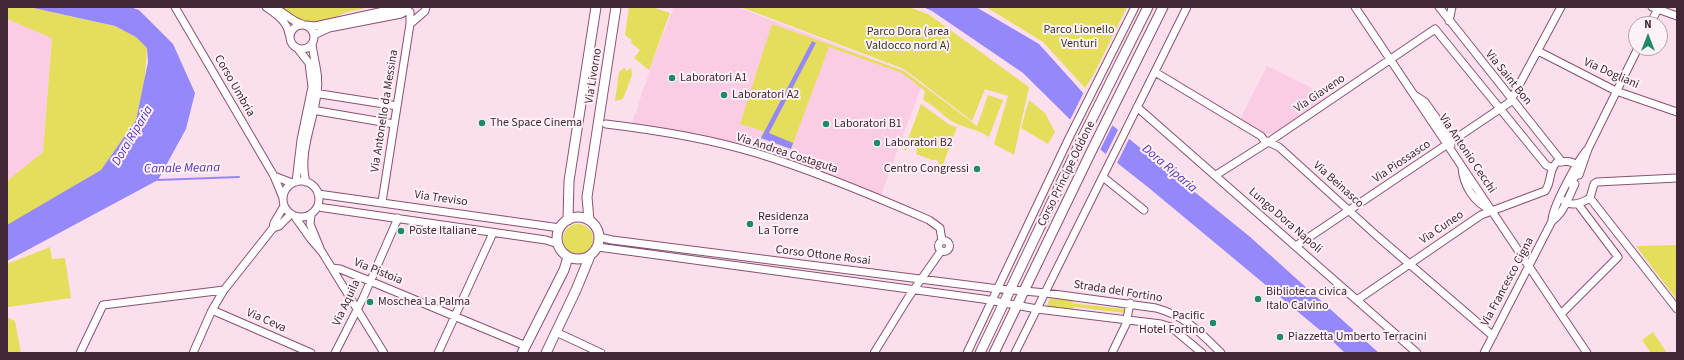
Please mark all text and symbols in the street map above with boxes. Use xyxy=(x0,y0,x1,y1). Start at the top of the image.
north arrow xyxy=(1628,16,1668,56)
text: N xyxy=(1644,17,1652,32)
park label: Parco Lionello Venturi xyxy=(1044,23,1114,51)
park label: Parco Dora (area Valdocco nord A) xyxy=(866,25,950,53)
street label: Via Livorno xyxy=(583,47,605,105)
street label: Via Saint Bon xyxy=(1482,48,1534,108)
street label: Via Antonello da Messina xyxy=(368,49,402,173)
street label: Corso Umbria xyxy=(211,53,257,119)
street label: Via Dogliani xyxy=(1581,55,1641,93)
place label: Laboratori A1 xyxy=(680,71,747,85)
street label: Via Giaveno xyxy=(1292,72,1348,116)
marker: Laboratori A1 xyxy=(667,73,677,83)
place label: Laboratori A2 xyxy=(732,88,799,102)
marker: Laboratori A2 xyxy=(719,90,729,100)
water label: Dora Riparia xyxy=(109,103,157,169)
street label: Via Antonio Cecchi xyxy=(1435,112,1499,196)
place label: The Space Cinema xyxy=(490,116,582,130)
place label: Laboratori B1 xyxy=(834,117,902,131)
marker: The Space Cinema xyxy=(477,118,487,128)
marker: Laboratori B1 xyxy=(821,119,831,129)
street label: Corso Principe Oddone xyxy=(1035,119,1099,229)
street label: Via Andrea Costaguta xyxy=(734,131,840,177)
place label: Laboratori B2 xyxy=(885,136,953,150)
street label: Via Piossasco xyxy=(1370,137,1434,187)
marker: Laboratori B2 xyxy=(872,138,882,148)
water label: Dora Riparia xyxy=(1138,141,1200,197)
street label: Via Beinasco xyxy=(1310,159,1366,211)
water label: Canale Meana xyxy=(144,161,220,177)
place label: Centro Congressi xyxy=(884,162,969,176)
marker: Centro Congressi xyxy=(972,164,982,174)
street label: Lungo Dora Napoli xyxy=(1245,185,1325,257)
street label: Via Treviso xyxy=(413,188,469,210)
street label: Via Cuneo xyxy=(1417,208,1467,248)
place label: Residenza La Torre xyxy=(758,210,809,238)
marker: Residenza La Torre xyxy=(745,219,755,229)
place label: Poste Italiane xyxy=(409,224,477,238)
marker: Poste Italiane xyxy=(396,226,406,236)
street label: Via Francesco Cigna xyxy=(1479,235,1537,329)
street label: Corso Ottone Rosai xyxy=(775,243,871,269)
street label: Via Pistoia xyxy=(351,256,405,288)
street label: Via Aquila xyxy=(330,278,364,328)
street label: Strada del Fortino xyxy=(1073,278,1163,306)
place label: Biblioteca civica Italo Calvino xyxy=(1266,285,1347,313)
marker: Biblioteca civica Italo Calvino xyxy=(1253,294,1263,304)
place label: Moschea La Palma xyxy=(378,295,470,309)
marker: Moschea La Palma xyxy=(365,297,375,307)
street label: Via Ceva xyxy=(244,306,288,336)
place label: Pacific Hotel Fortino xyxy=(1139,309,1205,337)
marker: Pacific Hotel Fortino xyxy=(1208,318,1218,328)
place label: Piazzetta Umberto Terracini xyxy=(1288,330,1427,344)
marker: Piazzetta Umberto Terracini xyxy=(1275,332,1285,342)

